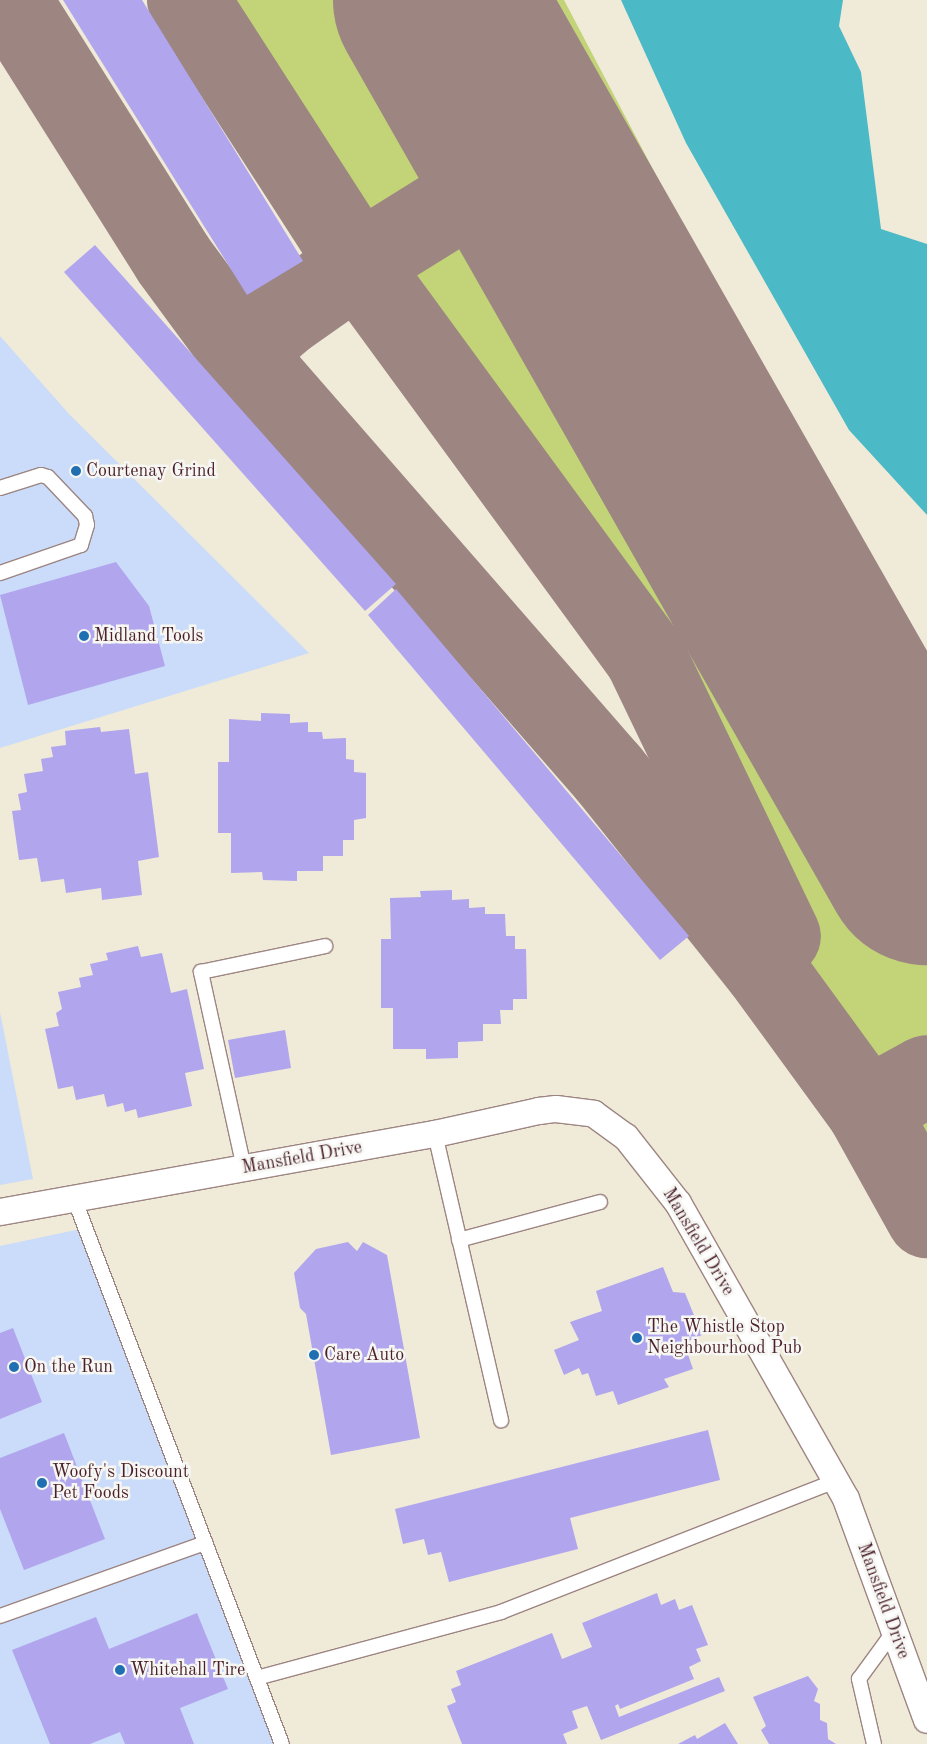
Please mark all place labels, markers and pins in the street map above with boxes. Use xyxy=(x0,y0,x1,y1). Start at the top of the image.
place label: Courtenay Grind xyxy=(86,460,216,482)
marker: Courtenay Grind xyxy=(70,465,82,477)
place label: Midland Tools xyxy=(94,625,203,647)
marker: Midland Tools xyxy=(78,630,90,642)
place label: The Whistle Stop Neighbourhood Pub xyxy=(647,1317,802,1360)
marker: The Whistle Stop Neighbourhood Pub xyxy=(631,1332,643,1344)
place label: Care Auto xyxy=(324,1344,404,1366)
marker: Care Auto xyxy=(308,1349,320,1361)
place label: On the Run xyxy=(24,1356,113,1378)
marker: On the Run xyxy=(8,1361,20,1373)
place label: Woofy's Discount Pet Foods xyxy=(52,1462,189,1505)
marker: Woofy's Discount Pet Foods xyxy=(36,1477,48,1489)
place label: Whitehall Tire xyxy=(130,1659,245,1681)
marker: Whitehall Tire xyxy=(114,1664,126,1676)

